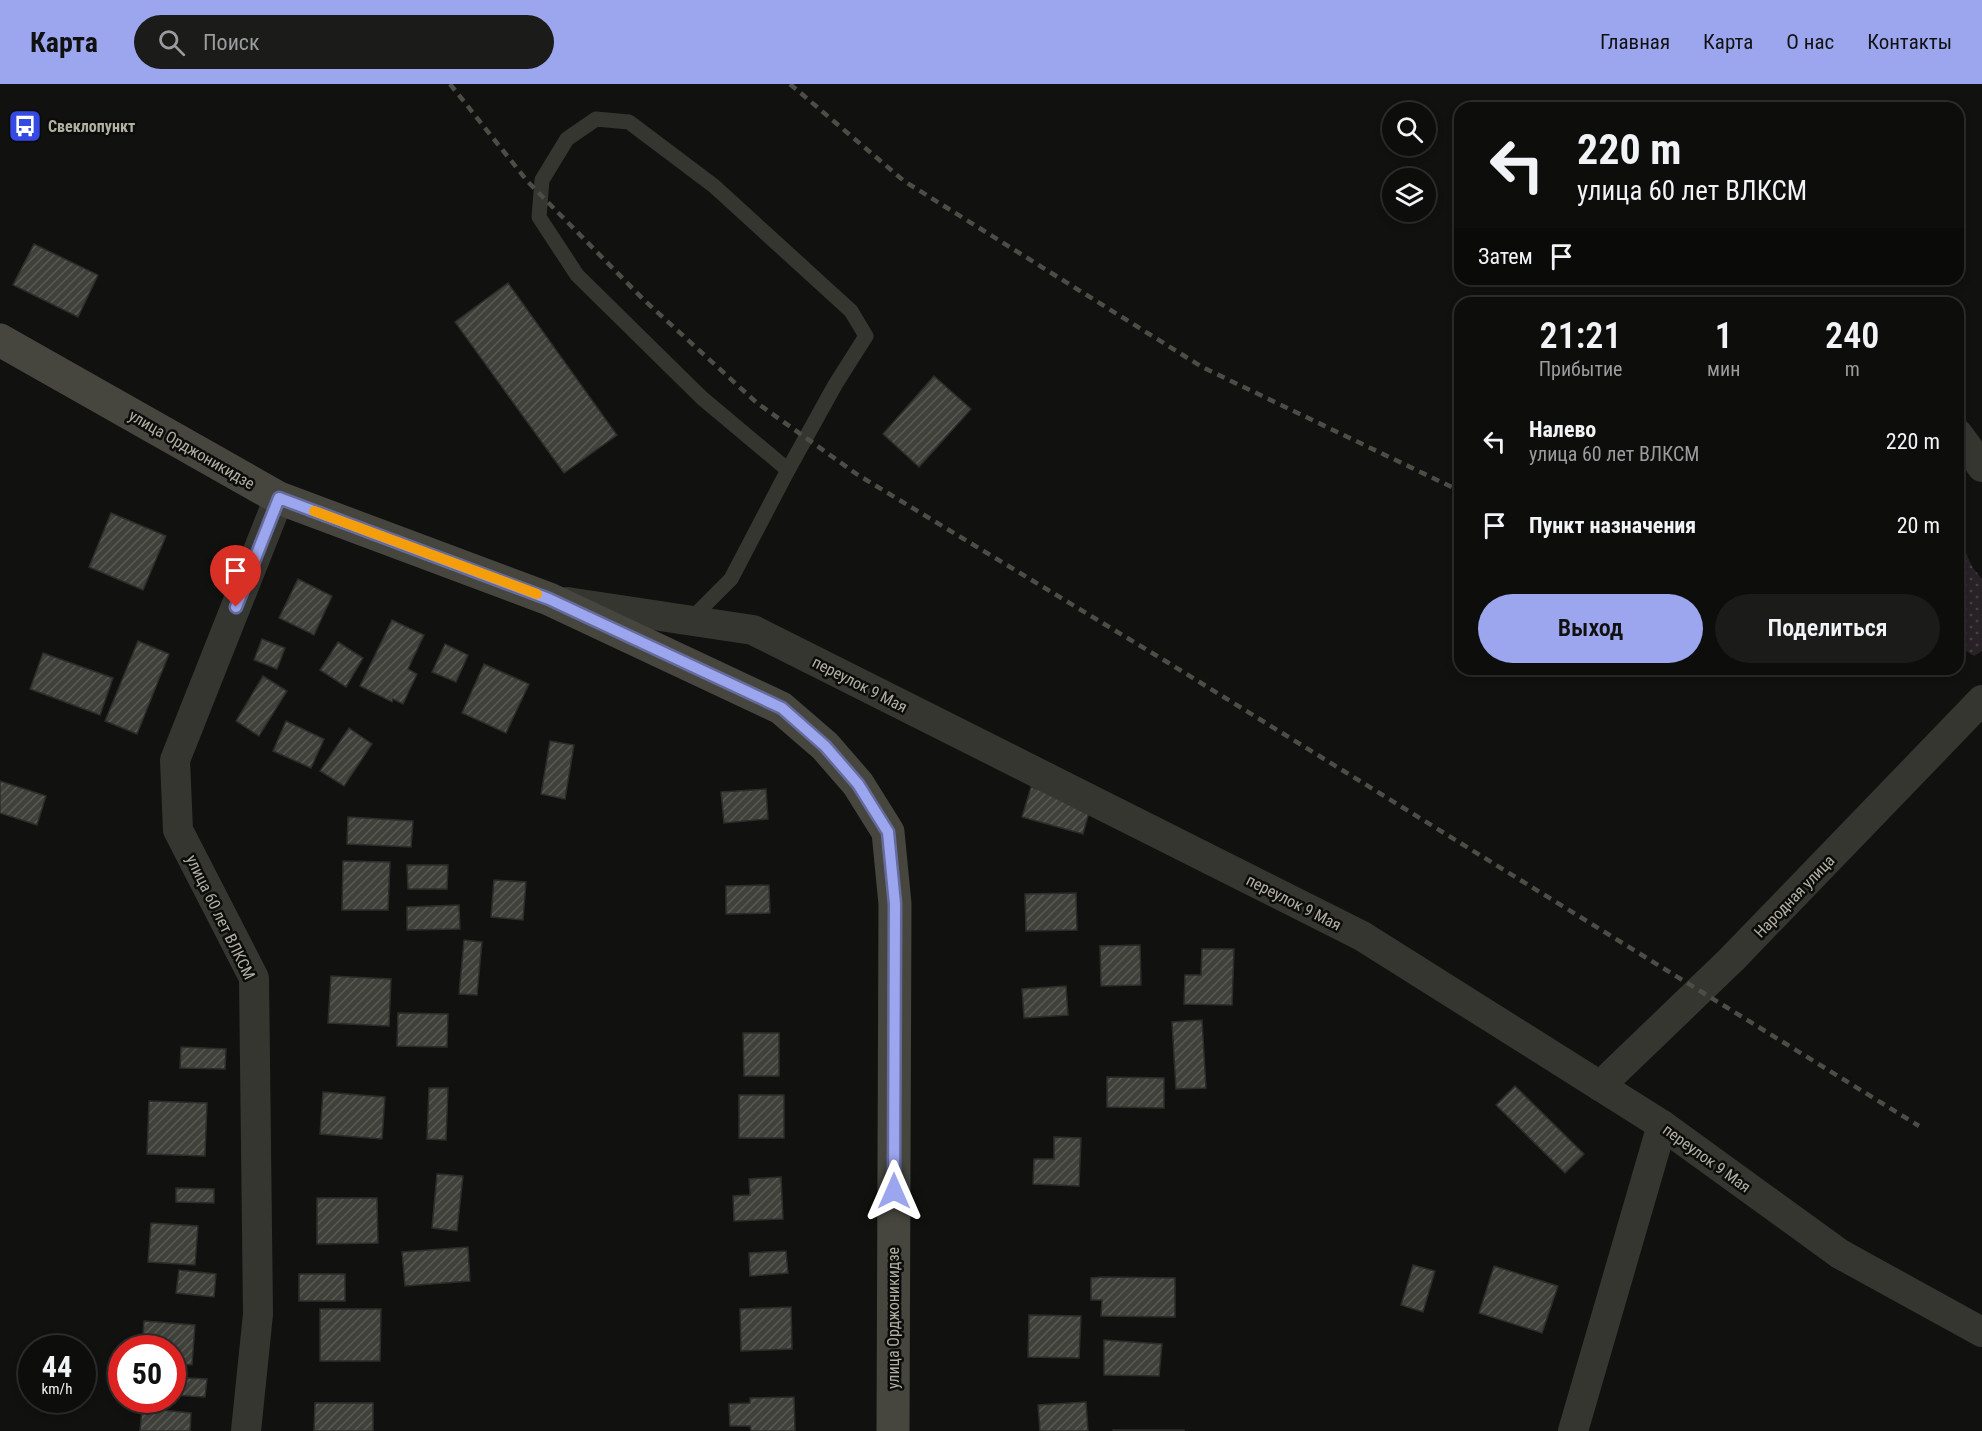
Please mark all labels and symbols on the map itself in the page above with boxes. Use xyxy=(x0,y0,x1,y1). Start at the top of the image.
bus stop icon: Свеклопункт xyxy=(7,108,43,144)
place label: Свеклопункт xyxy=(48,117,135,136)
street label: улица Орджоникидзе xyxy=(125,406,258,493)
pin xyxy=(210,545,261,607)
street label: переулок 9 Мая xyxy=(809,652,910,716)
street label: Народная улица xyxy=(1750,851,1839,942)
street label: улица 60 лет ВЛКСМ xyxy=(182,852,259,983)
street label: переулок 9 Мая xyxy=(1243,870,1344,934)
street label: переулок 9 Мая xyxy=(1659,1120,1754,1197)
position arrow xyxy=(862,1159,926,1223)
street label: улица Орджоникидзе xyxy=(884,1247,903,1389)
speed limit sign: 50 xyxy=(108,1335,186,1413)

